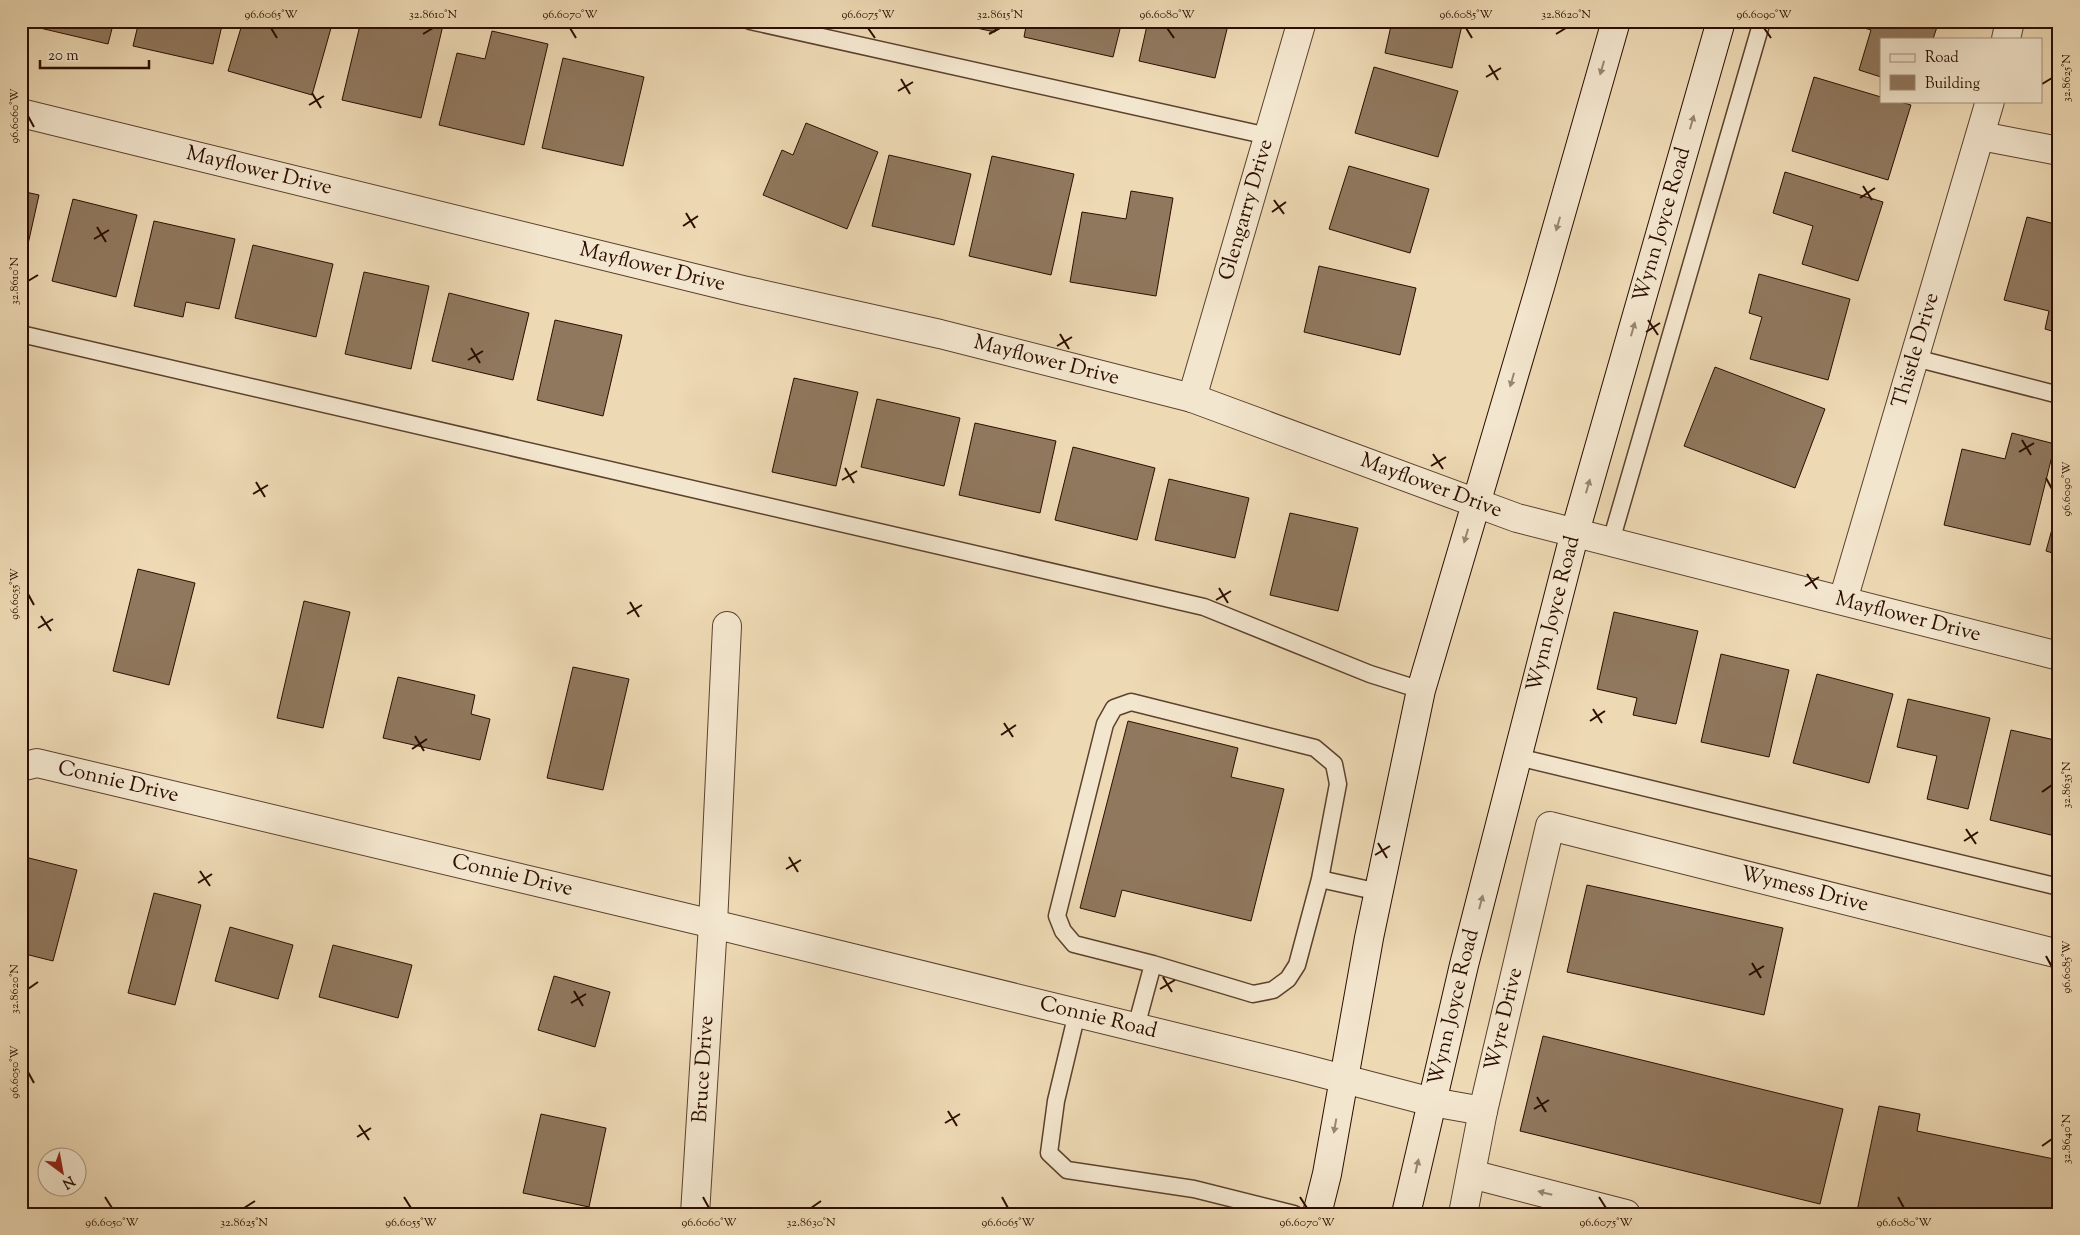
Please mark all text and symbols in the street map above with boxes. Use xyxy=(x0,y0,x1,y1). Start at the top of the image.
text: 96.6065°W xyxy=(244,6,298,24)
text: 32.8610°N xyxy=(409,6,457,24)
text: 96.6070°W xyxy=(543,6,598,24)
text: 96.6075°W xyxy=(841,6,895,24)
text: 32.8615°N xyxy=(977,6,1024,24)
text: 96.6080°W xyxy=(1139,6,1195,24)
text: 96.6085°W xyxy=(1439,6,1493,24)
text: 32.8620°N xyxy=(1541,6,1591,24)
text: 96.6090°W xyxy=(1736,6,1792,24)
scale bar xyxy=(40,38,149,70)
legend xyxy=(1880,38,2042,102)
text: 20 m xyxy=(48,46,79,67)
text: Road xyxy=(1925,48,1959,69)
text: 32.8625°N xyxy=(2058,54,2076,102)
one-way arrow xyxy=(1598,61,1606,76)
text: Building xyxy=(1925,74,1980,95)
text: 96.6060°W xyxy=(6,88,24,144)
one-way arrow xyxy=(1688,115,1696,130)
street label: Glengarry Drive xyxy=(1212,136,1282,284)
street label: Mayflower Drive xyxy=(183,139,335,204)
street label: Wynn Joyce Road xyxy=(1626,144,1699,306)
one-way arrow xyxy=(1554,217,1562,232)
street label: Mayflower Drive xyxy=(576,235,728,300)
text: 32.8610°N xyxy=(6,257,24,305)
street label: Thistle Drive xyxy=(1885,289,1948,412)
one-way arrow xyxy=(1629,322,1637,337)
street label: Mayflower Drive xyxy=(970,328,1122,394)
one-way arrow xyxy=(1508,373,1516,388)
street label: Mayflower Drive xyxy=(1356,446,1506,526)
text: 96.6090°W xyxy=(2058,461,2076,517)
one-way arrow xyxy=(1585,478,1593,493)
one-way arrow xyxy=(1462,529,1470,544)
street label: Wynn Joyce Road xyxy=(1520,533,1588,695)
text: 96.6055°W xyxy=(6,568,24,620)
street label: Mayflower Drive xyxy=(1832,585,1984,650)
street label: Connie Drive xyxy=(55,753,182,811)
text: 32.8635°N xyxy=(2058,761,2076,809)
street label: Connie Drive xyxy=(449,847,576,905)
street label: Wymess Drive xyxy=(1737,859,1872,921)
one-way arrow xyxy=(1477,894,1485,909)
street label: Wynn Joyce Road xyxy=(1421,926,1488,1089)
text: 96.6085°W xyxy=(2058,940,2076,994)
text: 32.8620°N xyxy=(6,964,24,1014)
street label: Wyre Drive xyxy=(1478,965,1531,1074)
street label: Connie Road xyxy=(1036,989,1160,1047)
street label: Bruce Drive xyxy=(686,1015,722,1124)
text: 96.6050°W xyxy=(6,1045,24,1099)
text: 32.8640°N xyxy=(2058,1114,2076,1164)
one-way arrow xyxy=(1331,1119,1339,1135)
north arrow xyxy=(38,1148,88,1198)
one-way arrow xyxy=(1413,1159,1421,1174)
text: N xyxy=(58,1170,78,1193)
one-way arrow xyxy=(1538,1189,1553,1197)
text: 96.6050°W xyxy=(85,1214,139,1232)
text: 32.8625°N xyxy=(220,1214,268,1232)
text: 96.6055°W xyxy=(385,1214,437,1232)
text: 96.6060°W xyxy=(681,1214,737,1232)
text: 32.8630°N xyxy=(787,1214,836,1232)
text: 96.6065°W xyxy=(981,1214,1035,1232)
text: 96.6070°W xyxy=(1280,1214,1335,1232)
text: 96.6075°W xyxy=(1579,1214,1633,1232)
text: 96.6080°W xyxy=(1876,1214,1932,1232)

